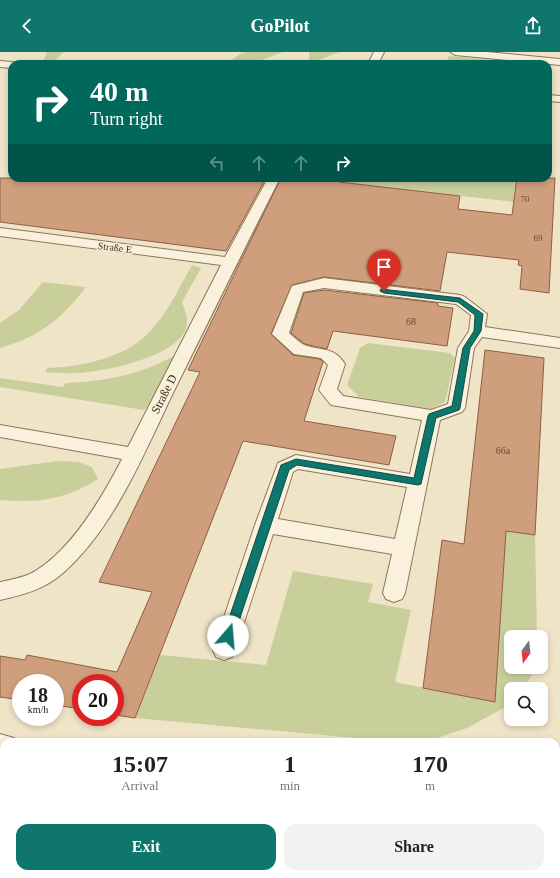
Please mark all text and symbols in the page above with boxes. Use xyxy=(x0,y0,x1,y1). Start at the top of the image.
icon: back xyxy=(16,15,38,37)
icon: share xyxy=(522,15,544,37)
text: GoPilot xyxy=(251,16,310,36)
icon: right xyxy=(24,76,76,128)
text: 40 m xyxy=(90,76,148,107)
text: Turn right xyxy=(90,109,163,129)
icon: left xyxy=(206,152,228,174)
icon: ahead xyxy=(248,152,270,174)
icon: ahead xyxy=(290,152,312,174)
icon: right xyxy=(332,152,354,174)
house number: 70 xyxy=(521,194,530,204)
house number: 69 xyxy=(534,233,543,243)
street label: Straße E xyxy=(97,240,133,255)
pin xyxy=(367,250,401,291)
icon: arrive xyxy=(373,256,395,278)
house number: 68 xyxy=(406,316,416,327)
street label: Straße D xyxy=(148,372,180,416)
house number: 66a xyxy=(496,445,511,456)
position arrow xyxy=(207,615,249,657)
north arrow xyxy=(504,630,548,674)
map controls xyxy=(504,630,548,726)
speed limit sign: 20 xyxy=(72,674,124,726)
button: search xyxy=(504,682,548,726)
text: 18 xyxy=(28,684,48,706)
text: km/h xyxy=(28,704,48,715)
text: 15:07 xyxy=(112,751,168,777)
text: 1 xyxy=(284,751,296,777)
text: 170 xyxy=(412,751,448,777)
text: Arrival xyxy=(121,778,159,793)
text: min xyxy=(280,778,300,793)
text: m xyxy=(425,778,435,793)
button: Exit xyxy=(16,824,276,870)
button: Share xyxy=(284,824,544,870)

